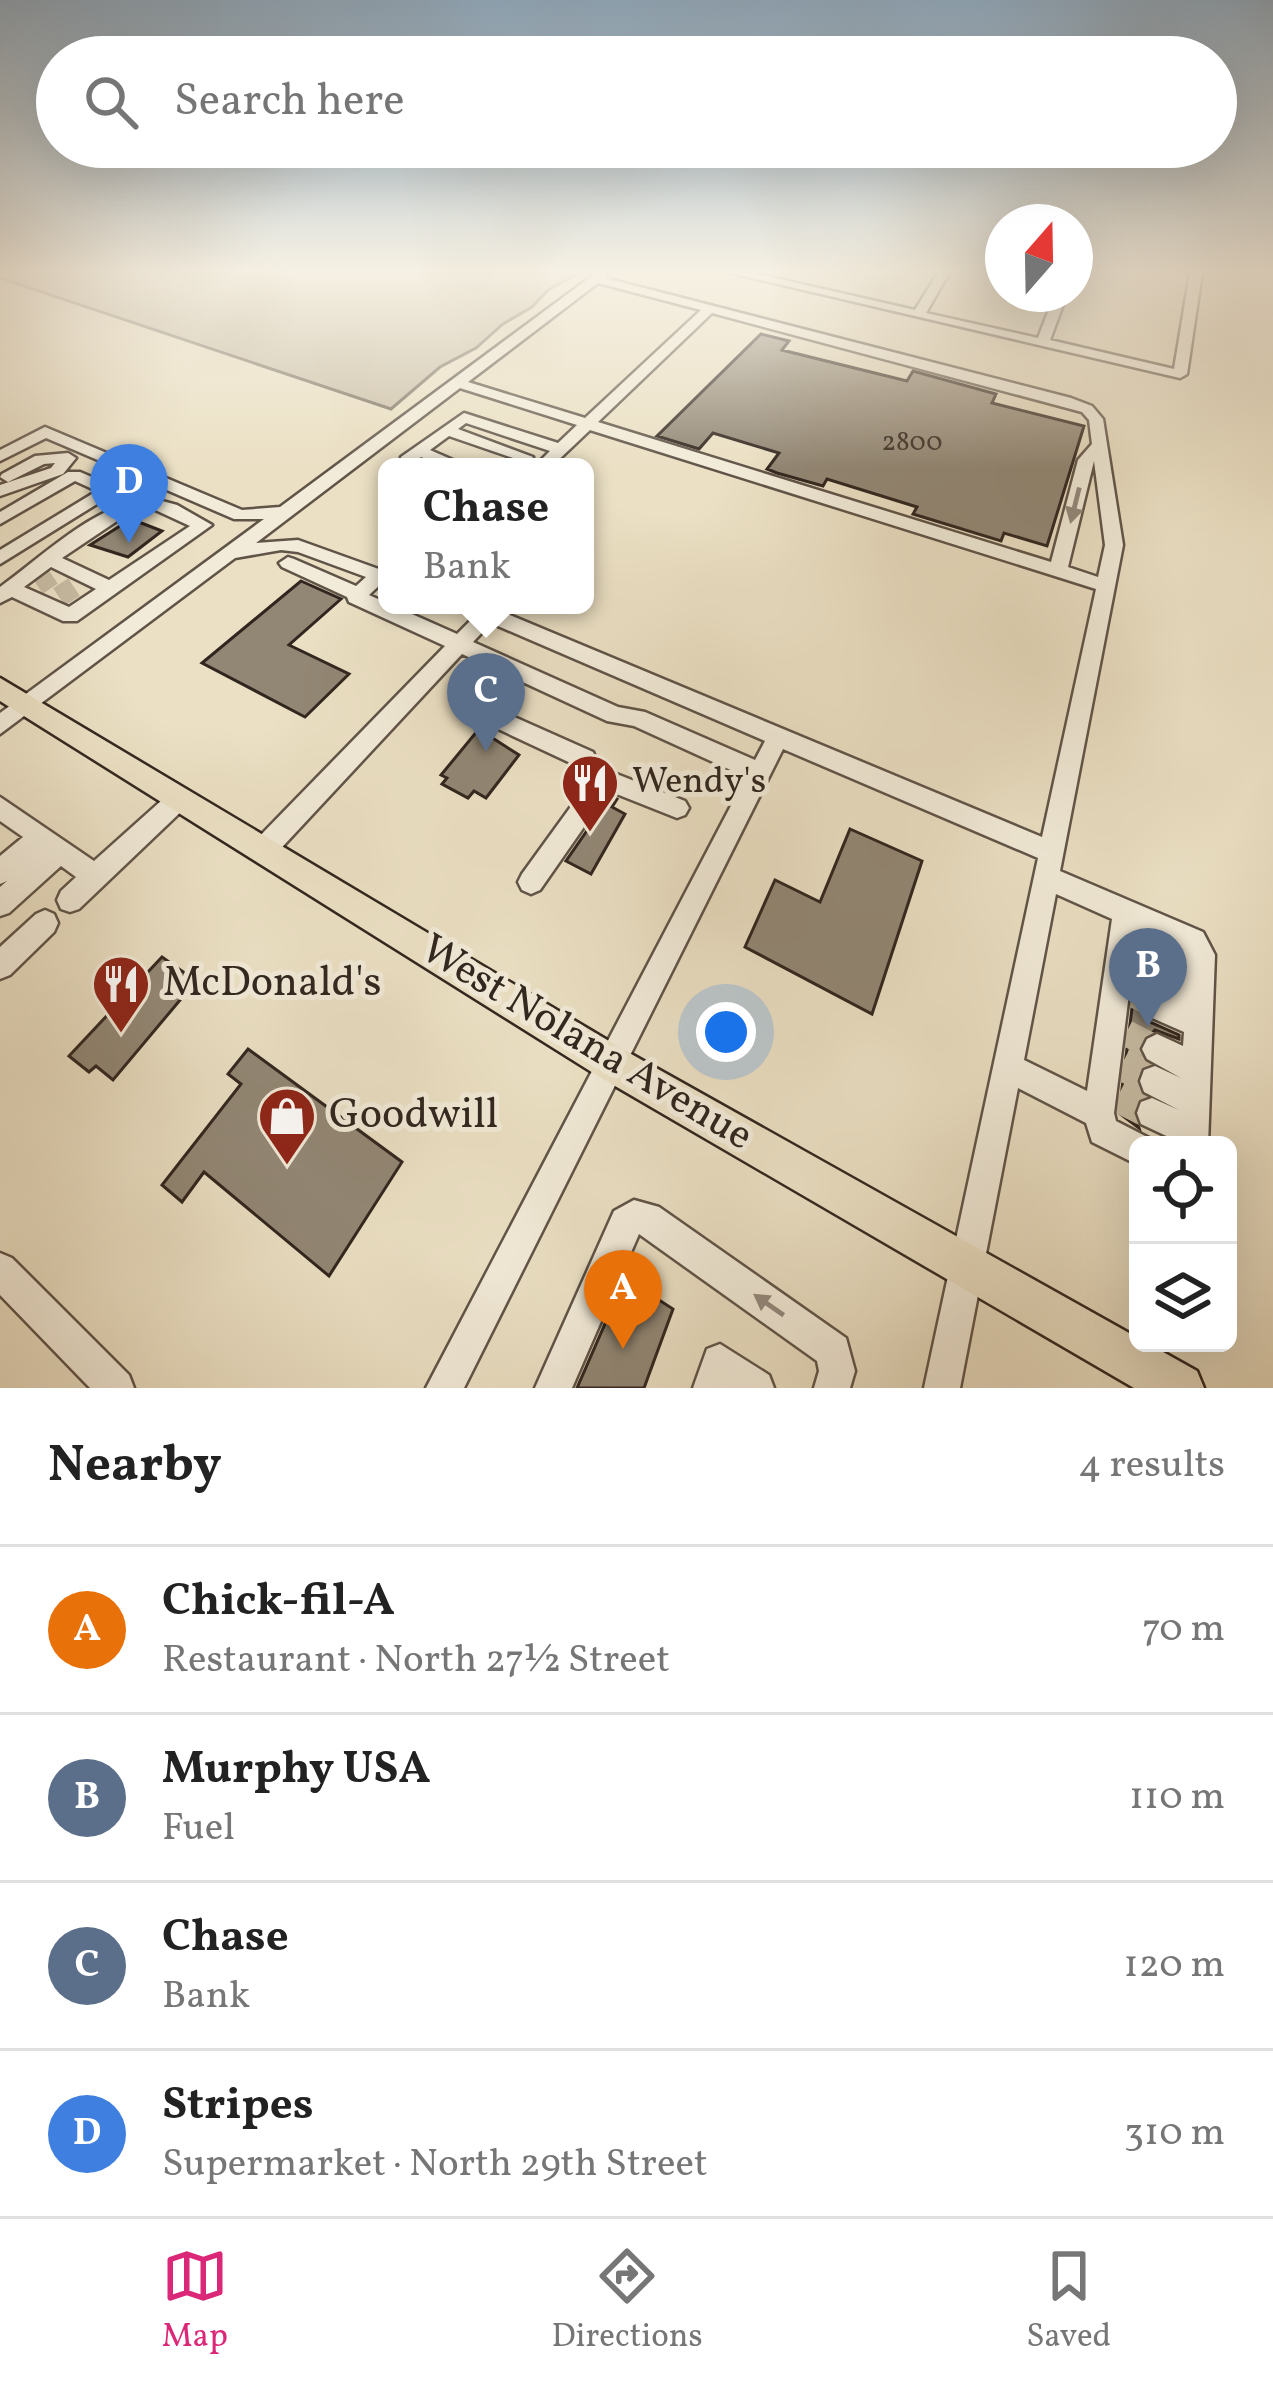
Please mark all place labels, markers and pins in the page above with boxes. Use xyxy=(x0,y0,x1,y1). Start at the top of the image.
pin: D xyxy=(90,444,168,543)
pin: C xyxy=(447,653,525,752)
restaurant icon: Wendy's xyxy=(559,752,621,834)
place label: Wendy's xyxy=(632,758,766,808)
pin: B xyxy=(1109,928,1187,1027)
restaurant icon: McDonald's xyxy=(90,953,152,1035)
place label: McDonald's xyxy=(163,955,382,1014)
shop icon: Goodwill xyxy=(256,1085,318,1167)
place label: Goodwill xyxy=(329,1087,498,1146)
pin: A xyxy=(584,1250,662,1349)

